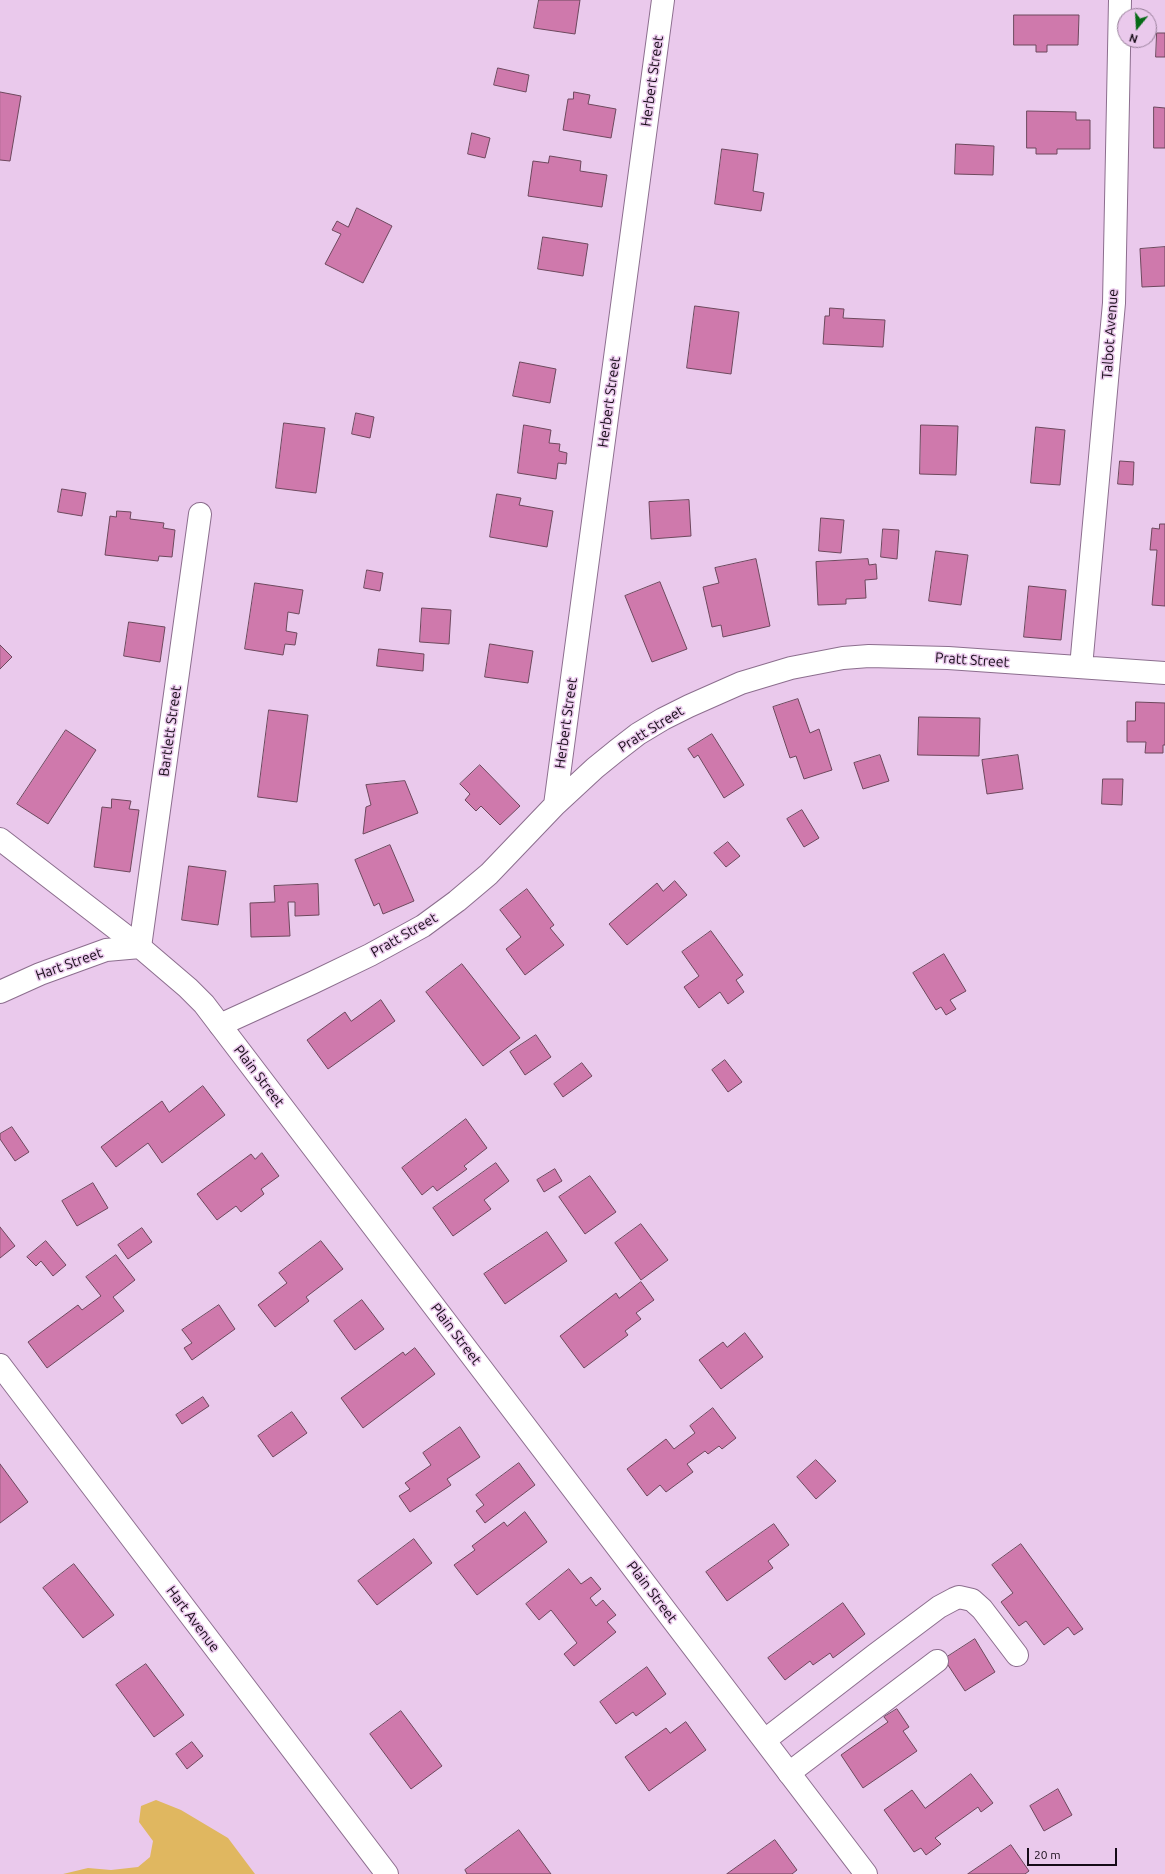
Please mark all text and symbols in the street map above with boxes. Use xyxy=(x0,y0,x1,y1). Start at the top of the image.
north arrow xyxy=(1117,8,1157,48)
text: N xyxy=(1128,31,1139,45)
street label: Herbert Street xyxy=(637,34,667,128)
street label: Talbot Avenue xyxy=(1098,288,1122,380)
street label: Herbert Street xyxy=(594,355,624,449)
street label: Pratt Street xyxy=(934,649,1010,671)
street label: Herbert Street xyxy=(551,676,581,770)
street label: Bartlett Street xyxy=(155,684,185,778)
street label: Pratt Street xyxy=(615,702,687,756)
street label: Pratt Street xyxy=(368,909,440,961)
street label: Hart Street xyxy=(33,944,105,984)
street label: Plain Street xyxy=(230,1042,288,1110)
street label: Plain Street xyxy=(427,1300,485,1368)
street label: Plain Street xyxy=(623,1558,681,1626)
street label: Hart Avenue xyxy=(163,1583,223,1655)
scale bar xyxy=(1029,1840,1119,1866)
text: 20 m xyxy=(1034,1848,1061,1861)

